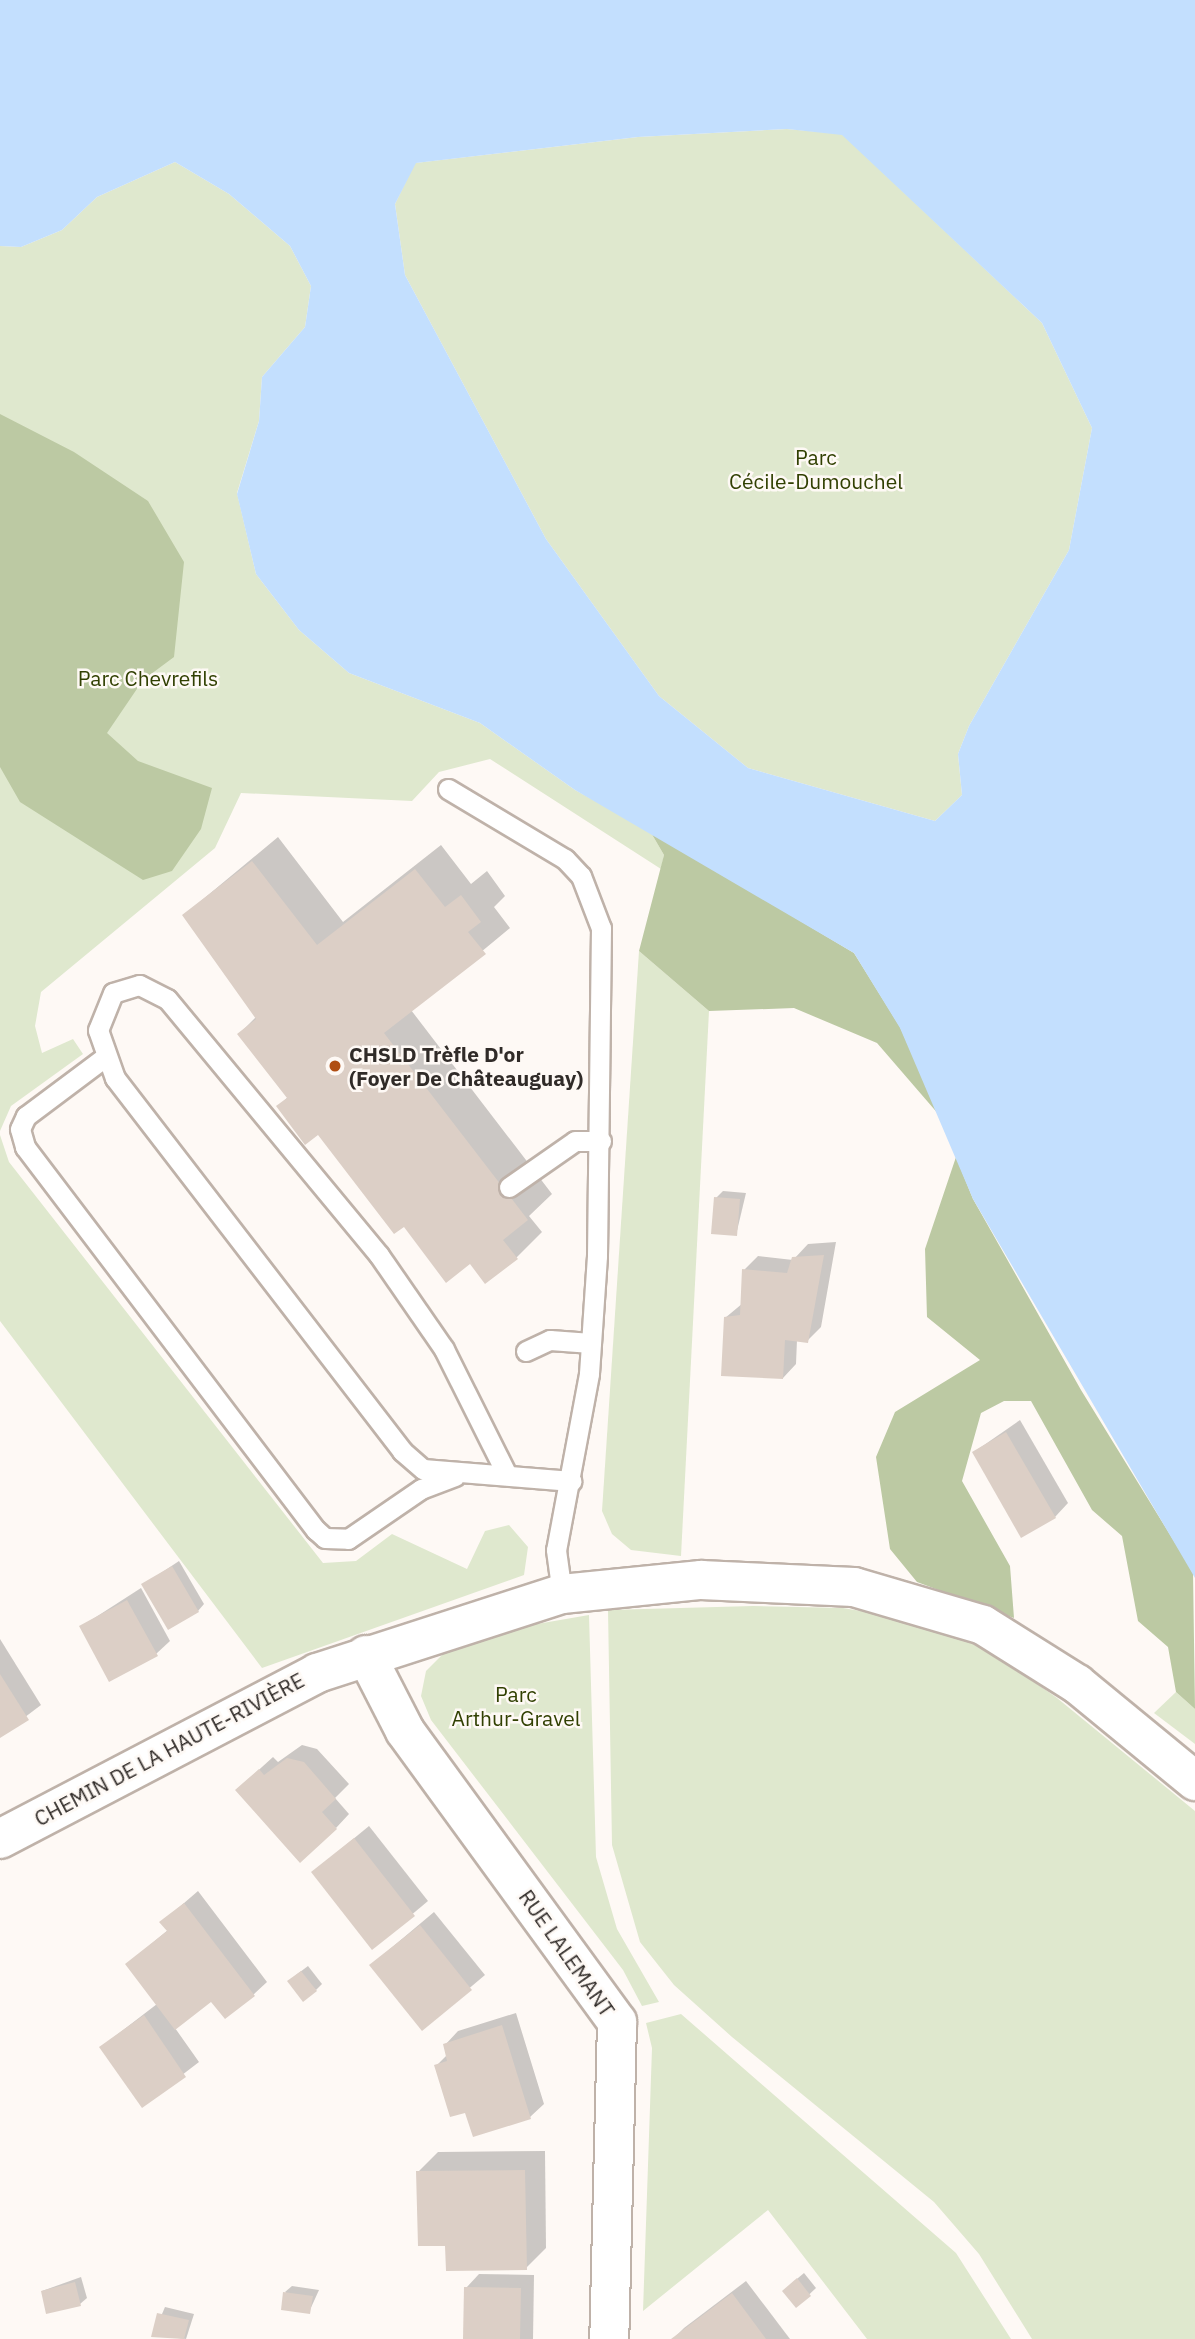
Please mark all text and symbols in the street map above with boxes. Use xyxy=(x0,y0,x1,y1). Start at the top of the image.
park label: Parc Cécile-Dumouchel xyxy=(729,444,903,494)
park label: Parc Chevrefils xyxy=(78,665,218,691)
place label: CHSLD Trèfle D'or (Foyer De Châteauguay) xyxy=(349,1041,583,1091)
marker: CHSLD Trèfle D'or (Foyer De Châteauguay) xyxy=(327,1058,343,1074)
street label: CHEMIN DE LA HAUTE-RIVIÈRE xyxy=(30,1667,308,1831)
park label: Parc Arthur-Gravel xyxy=(451,1681,581,1731)
street label: RUE LALEMANT xyxy=(514,1885,620,2021)

